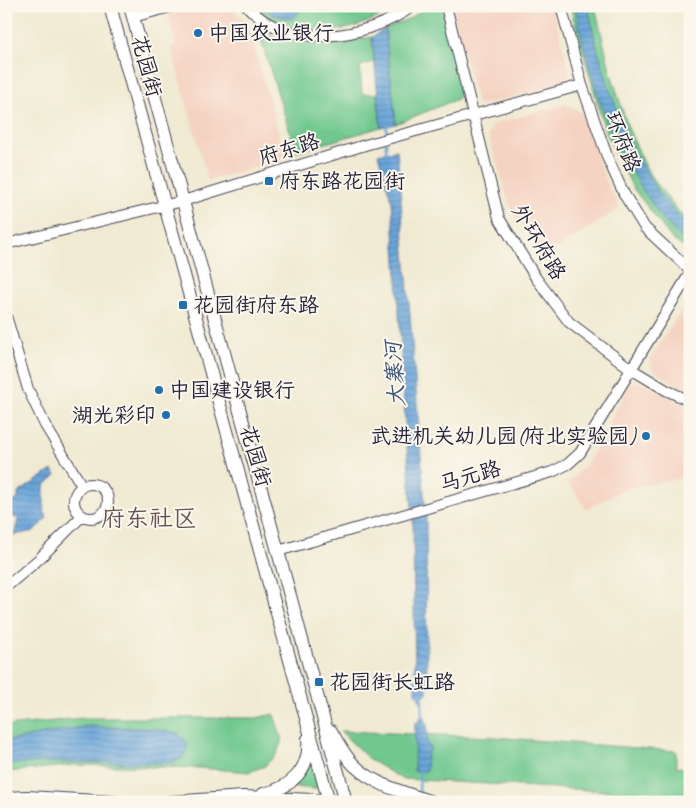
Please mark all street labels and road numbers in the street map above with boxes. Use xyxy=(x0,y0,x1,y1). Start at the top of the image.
street label: 花园街 xyxy=(126,32,168,100)
street label: 环府路 xyxy=(600,108,646,176)
street label: 府东路 xyxy=(255,127,323,171)
street label: 外环府路 xyxy=(506,199,572,285)
street label: 花园街 xyxy=(235,422,277,490)
street label: 马元路 xyxy=(436,455,504,497)

